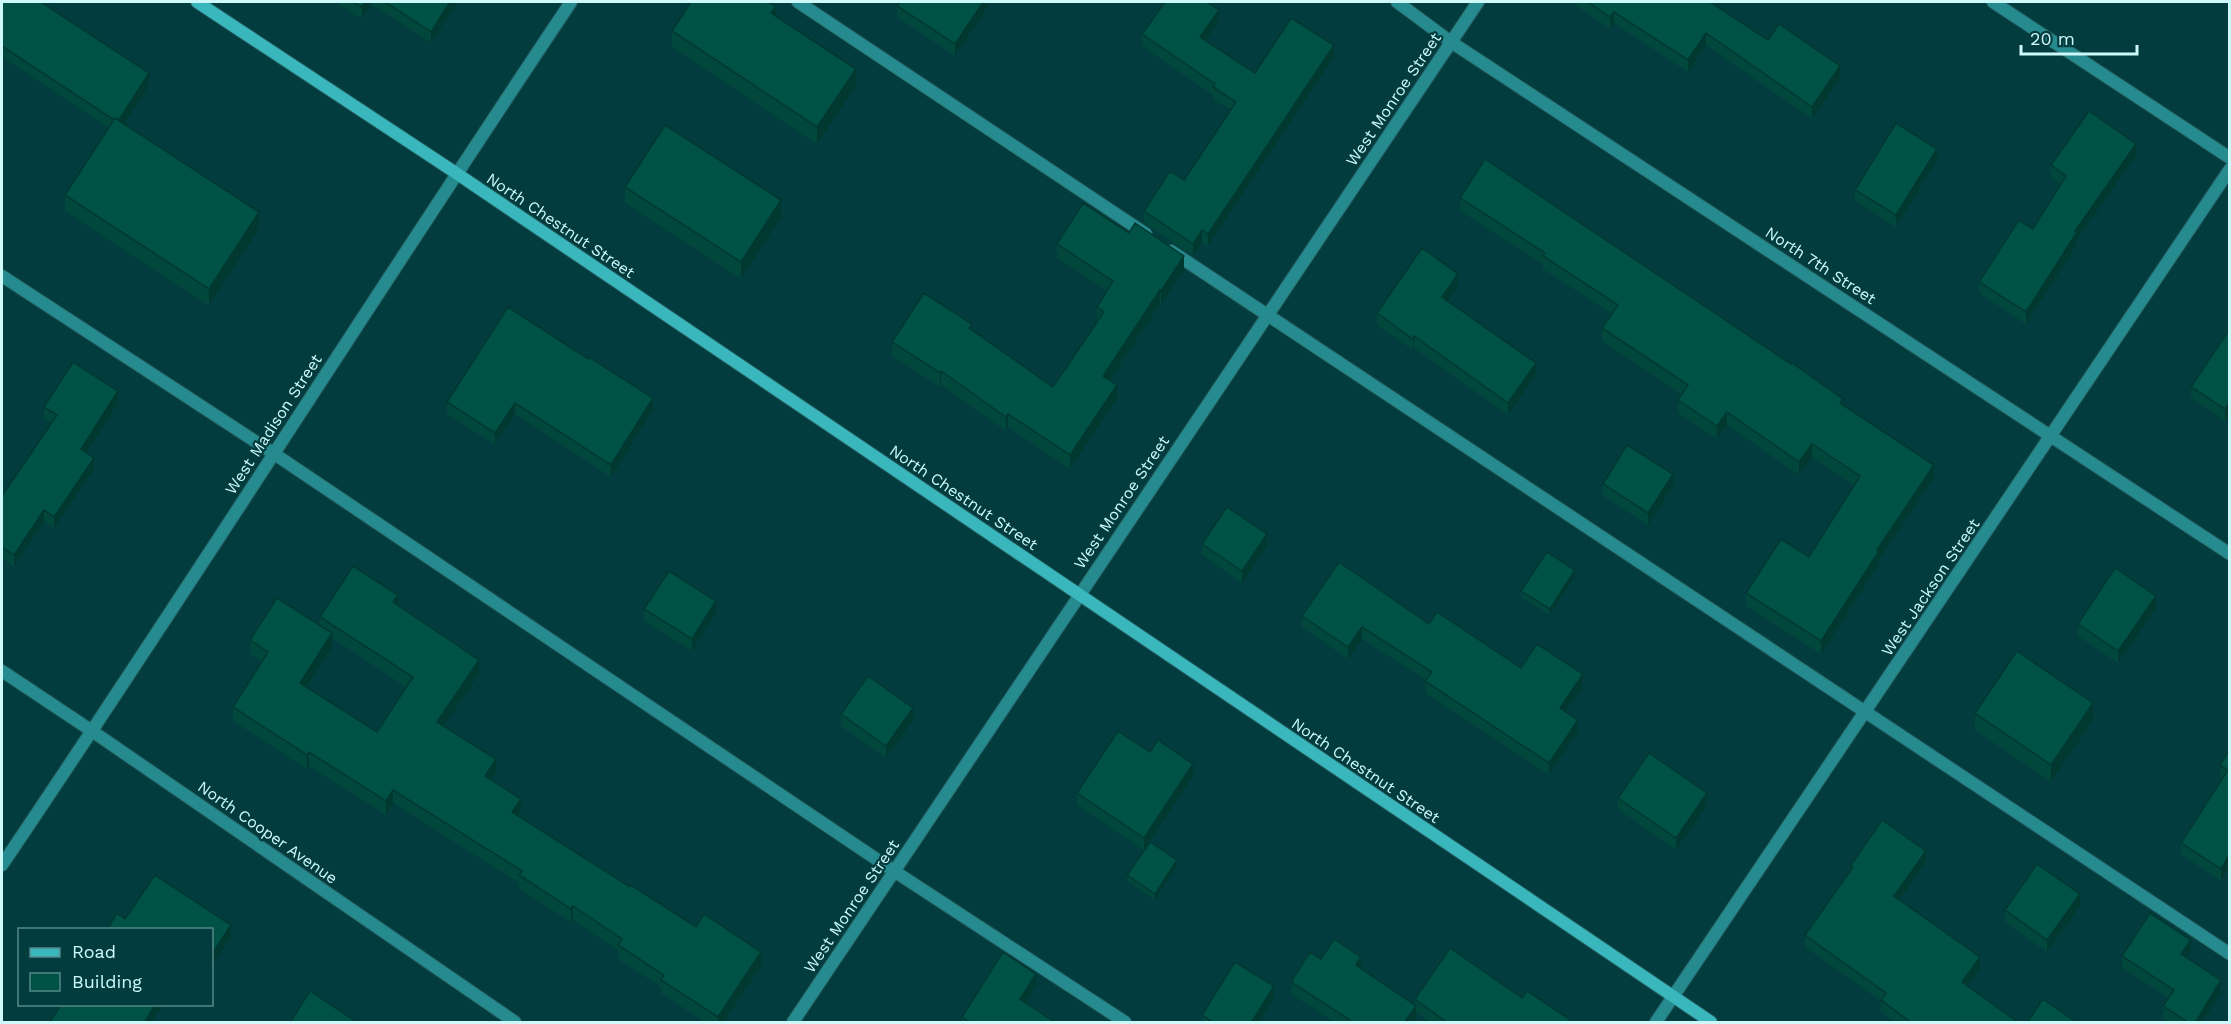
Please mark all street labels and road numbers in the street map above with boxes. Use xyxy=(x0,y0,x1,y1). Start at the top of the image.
street label: West Monroe Street xyxy=(1342,29,1445,169)
street label: North Chestnut Street xyxy=(483,169,639,282)
street label: North 7th Street xyxy=(1762,223,1880,308)
street label: West Madison Street xyxy=(221,350,326,498)
street label: West Monroe Street xyxy=(1070,432,1173,572)
street label: North Chestnut Street xyxy=(886,441,1042,554)
street label: West Jackson Street xyxy=(1877,515,1984,660)
street label: North Chestnut Street xyxy=(1288,714,1444,827)
street label: North Cooper Avenue xyxy=(194,777,341,888)
street label: West Monroe Street xyxy=(800,836,903,976)

